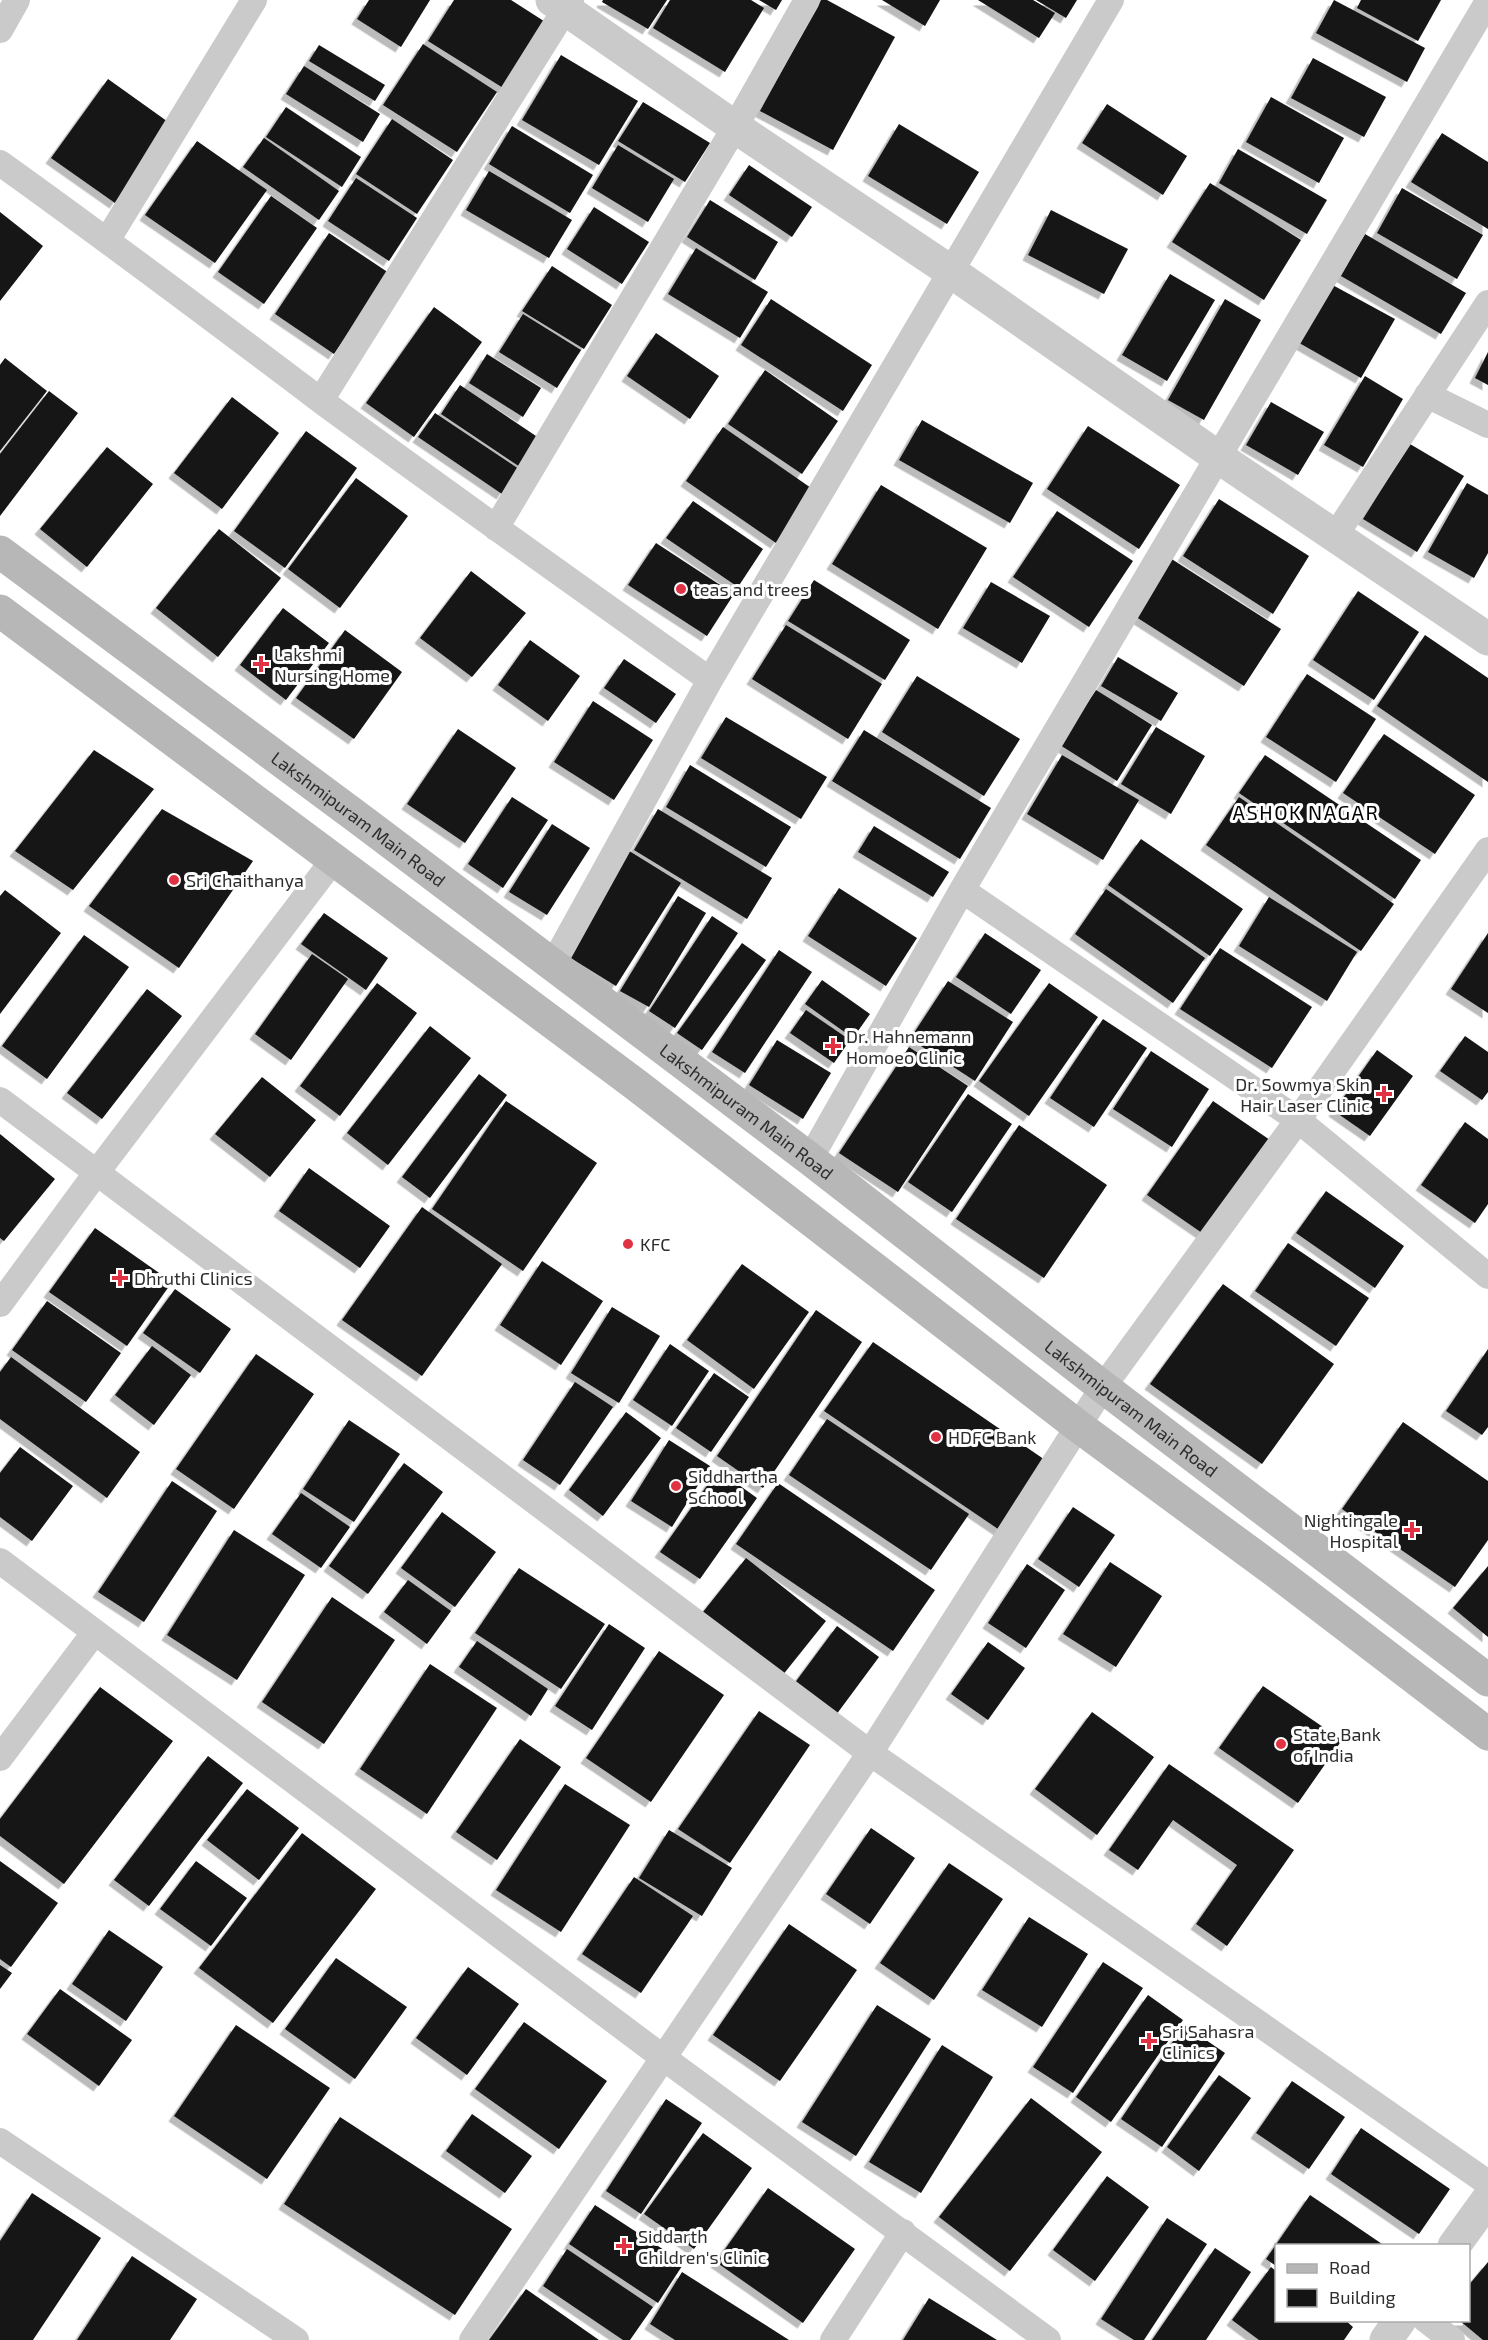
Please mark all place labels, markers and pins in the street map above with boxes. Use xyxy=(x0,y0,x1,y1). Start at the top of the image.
place label: teas and trees xyxy=(693,578,809,600)
marker: teas and trees xyxy=(674,582,688,596)
place label: Lakshmi Nursing Home xyxy=(274,643,390,686)
marker: Lakshmi Nursing Home xyxy=(252,655,270,673)
place label: Sri Chaithanya xyxy=(186,869,304,891)
marker: Sri Chaithanya xyxy=(167,873,181,887)
place label: Dr. Hahnemann Homoeo Clinic xyxy=(846,1025,971,1068)
marker: Dr. Hahnemann Homoeo Clinic xyxy=(824,1037,842,1055)
place label: Dr. Sowmya Skin Hair Laser Clinic xyxy=(1235,1073,1370,1116)
marker: Dr. Sowmya Skin Hair Laser Clinic xyxy=(1375,1085,1393,1103)
place label: KFC xyxy=(640,1233,670,1255)
marker: KFC xyxy=(621,1237,635,1251)
place label: Dhruthi Clinics xyxy=(134,1267,253,1289)
marker: Dhruthi Clinics xyxy=(111,1269,129,1287)
place label: HDFC Bank xyxy=(948,1426,1037,1448)
marker: HDFC Bank xyxy=(929,1430,943,1444)
place label: Siddhartha School xyxy=(688,1465,778,1508)
marker: Siddhartha School xyxy=(669,1479,683,1493)
place label: Nightingale Hospital xyxy=(1304,1509,1399,1552)
marker: Nightingale Hospital xyxy=(1403,1521,1421,1539)
place label: State Bank of India xyxy=(1293,1723,1381,1766)
marker: State Bank of India xyxy=(1274,1737,1288,1751)
place label: Sri Sahasra Clinics xyxy=(1162,2020,1254,2063)
marker: Sri Sahasra Clinics xyxy=(1140,2032,1158,2050)
place label: Siddarth Children's Clinic xyxy=(638,2225,767,2268)
marker: Siddarth Children's Clinic xyxy=(615,2237,633,2255)

